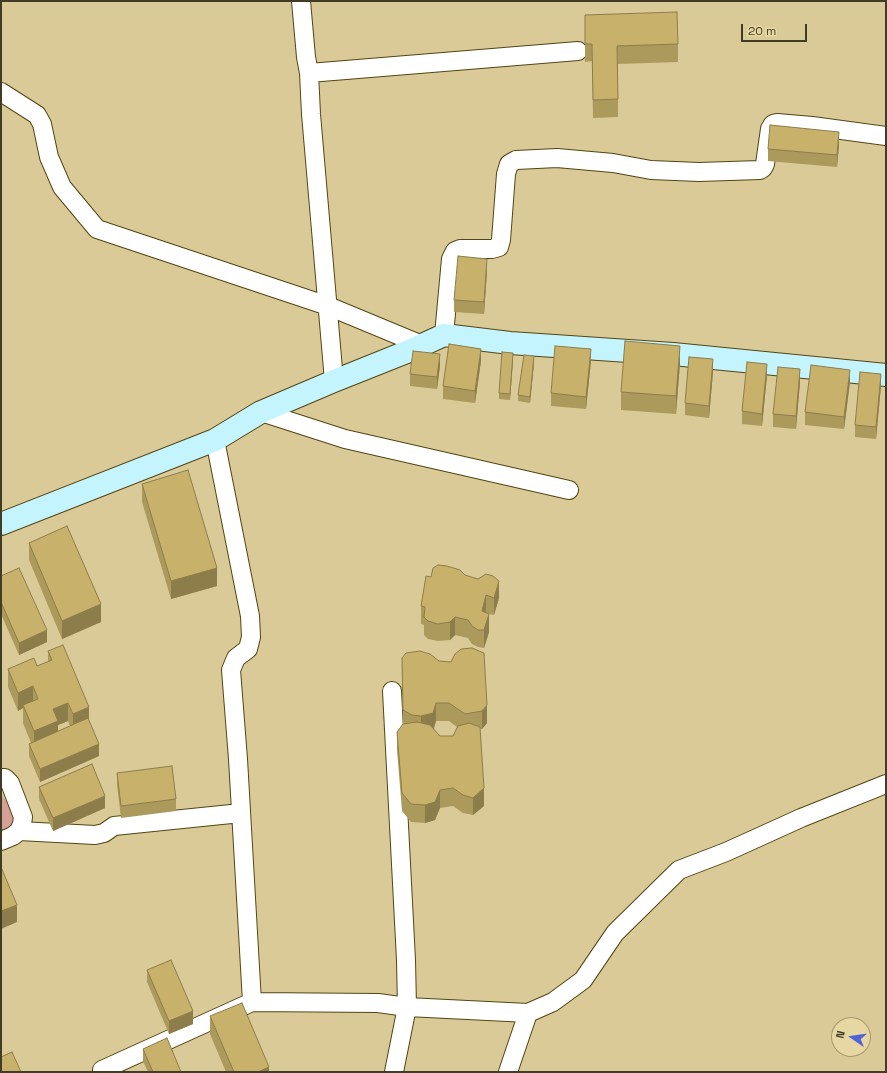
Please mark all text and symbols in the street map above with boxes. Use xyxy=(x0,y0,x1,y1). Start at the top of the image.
scale bar xyxy=(743,16,809,42)
text: 20 m xyxy=(748,23,776,39)
north arrow xyxy=(831,1017,871,1057)
text: N xyxy=(833,1029,848,1040)

